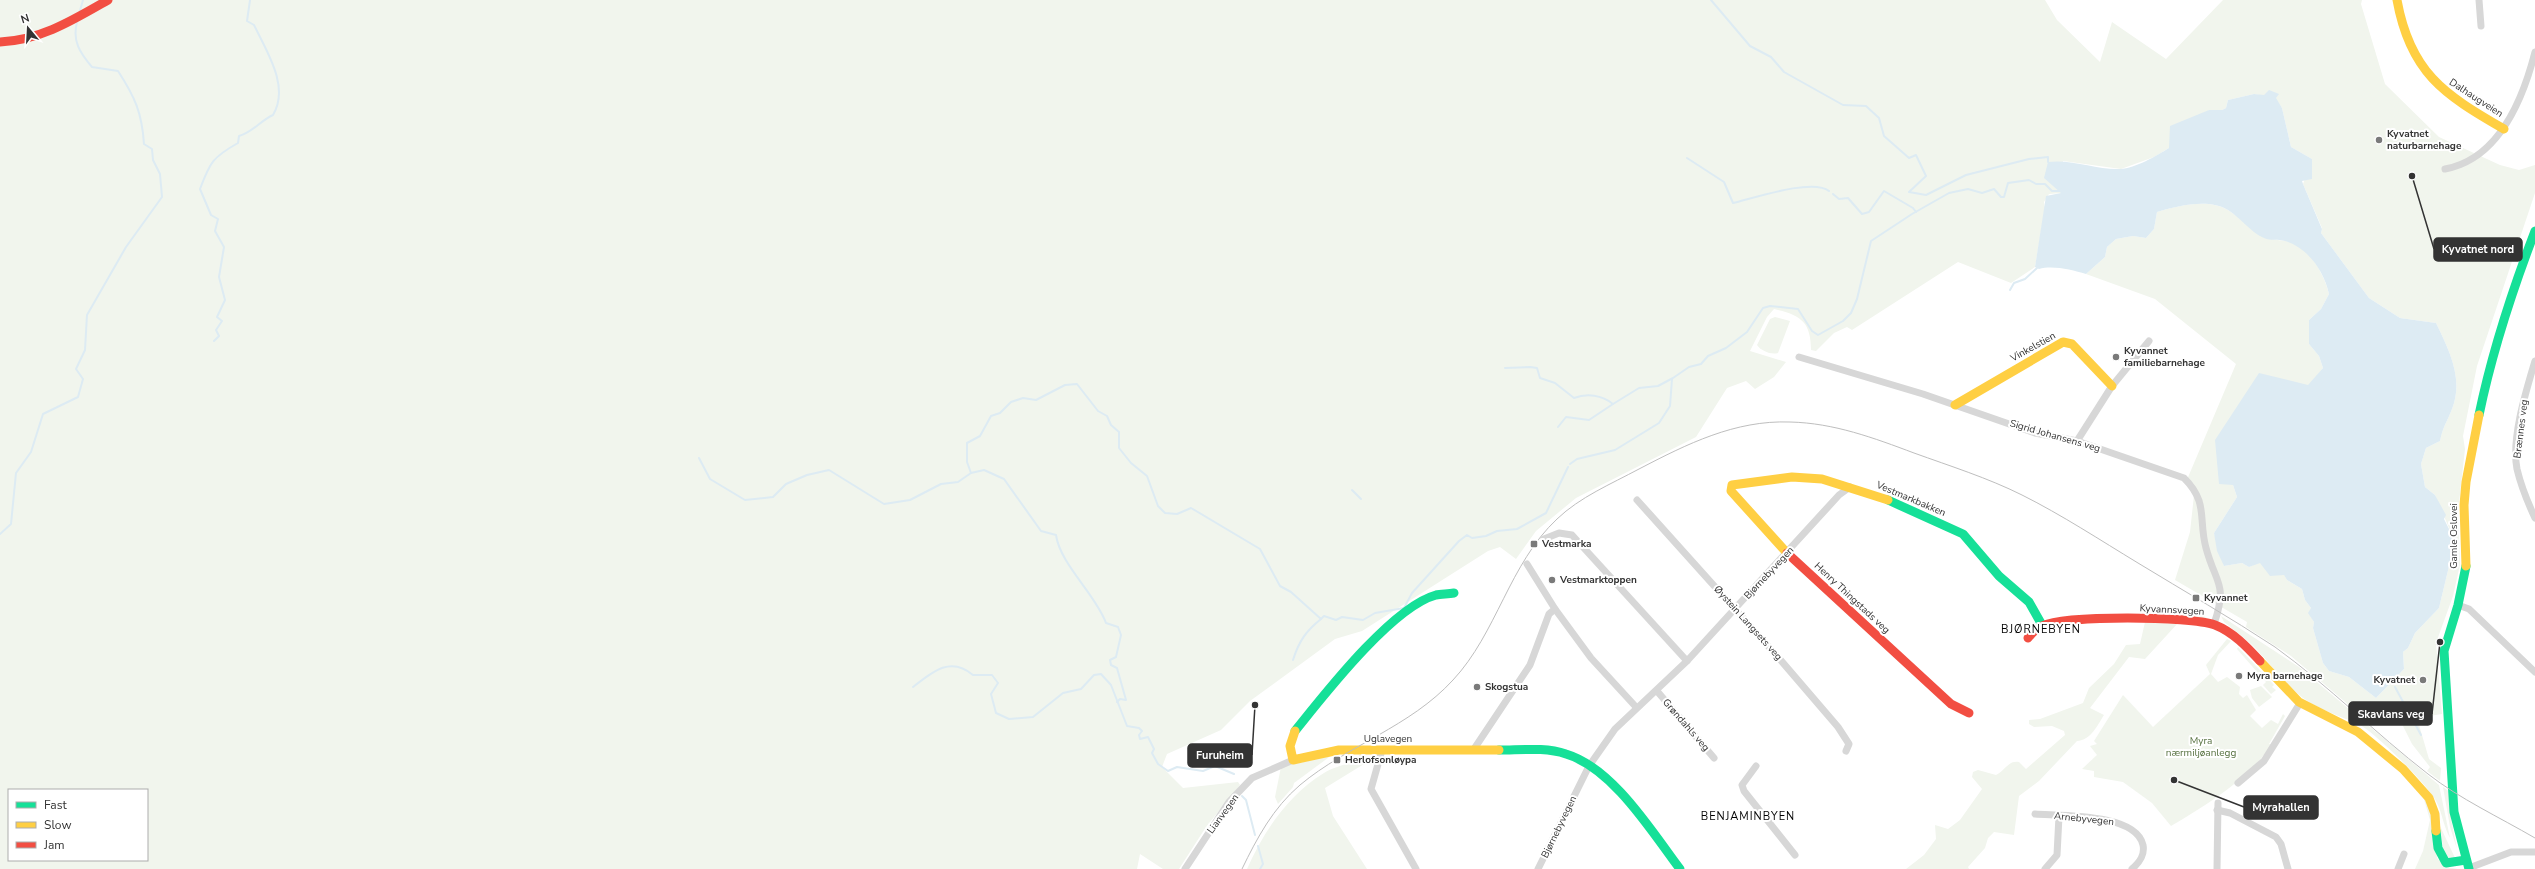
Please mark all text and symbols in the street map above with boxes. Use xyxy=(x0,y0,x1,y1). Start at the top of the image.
north arrow xyxy=(8,8,48,48)
text: N xyxy=(19,11,31,27)
street label: Dalhaugveien xyxy=(2446,75,2506,121)
place label: Kyvatnet naturbarnehage xyxy=(2387,127,2462,153)
marker: Kyvatnet naturbarnehage xyxy=(2374,135,2384,145)
callout: Kyvatnet nord xyxy=(2434,238,2522,261)
text: Kyvatnet nord xyxy=(2442,242,2514,257)
street label: Vinkelstien xyxy=(2007,329,2058,366)
place label: Kyvannet familiebarnehage xyxy=(2124,344,2206,370)
marker: Kyvannet familiebarnehage xyxy=(2111,352,2121,362)
street label: Brænnes veg xyxy=(2510,399,2532,459)
street label: Sigrid Johansens veg xyxy=(2008,416,2102,456)
street label: Vestmarkbakken xyxy=(1873,478,1948,520)
street label: Gamle Oslovei xyxy=(2447,503,2461,569)
place label: Vestmarka xyxy=(1541,537,1592,551)
marker: Vestmarka xyxy=(1529,539,1539,549)
street label: Bjørnebyvegen xyxy=(1741,544,1797,602)
street label: Henry Thingstads veg xyxy=(1811,559,1893,637)
place label: Vestmarktoppen xyxy=(1559,573,1637,587)
marker: Vestmarktoppen xyxy=(1547,575,1557,585)
street label: Øystein Langsets veg xyxy=(1711,583,1786,664)
place label: Kyvannet xyxy=(2204,591,2248,605)
marker: Kyvannet xyxy=(2191,593,2201,603)
street label: Kyvannsvegen xyxy=(2139,601,2205,619)
district label: BJØRNEBYEN xyxy=(2001,622,2081,637)
place label: Myra barnehage xyxy=(2247,669,2323,683)
marker: Myra barnehage xyxy=(2234,671,2244,681)
place label: Kyvatnet xyxy=(2373,673,2415,687)
marker: Kyvatnet xyxy=(2418,675,2428,685)
place label: Skogstua xyxy=(1485,680,1528,694)
marker: Skogstua xyxy=(1472,682,1482,692)
street label: Grøndahls veg xyxy=(1659,696,1713,754)
callout: Skavlans veg xyxy=(2349,702,2432,725)
text: Skavlans veg xyxy=(2357,707,2425,722)
street label: Uglavegen xyxy=(1364,732,1412,746)
park label: Myra nærmiljøanlegg xyxy=(2166,734,2236,760)
callout: Furuheim xyxy=(1188,744,1252,767)
text: Furuheim xyxy=(1196,748,1244,763)
place label: Herlofsonløypa xyxy=(1345,753,1417,767)
marker: Herlofsonløypa xyxy=(1332,755,1342,765)
legend xyxy=(8,789,148,861)
street label: Lianvegen xyxy=(1204,791,1242,837)
street label: Bjørnebyvegen xyxy=(1538,794,1580,860)
callout: Myrahallen xyxy=(2244,796,2318,819)
text: Fast xyxy=(44,797,67,813)
text: Myrahallen xyxy=(2252,800,2310,815)
district label: BENJAMINBYEN xyxy=(1701,809,1795,824)
street label: Arnebyvegen xyxy=(2053,809,2115,829)
text: Slow xyxy=(44,817,72,833)
text: Jam xyxy=(43,837,65,853)

